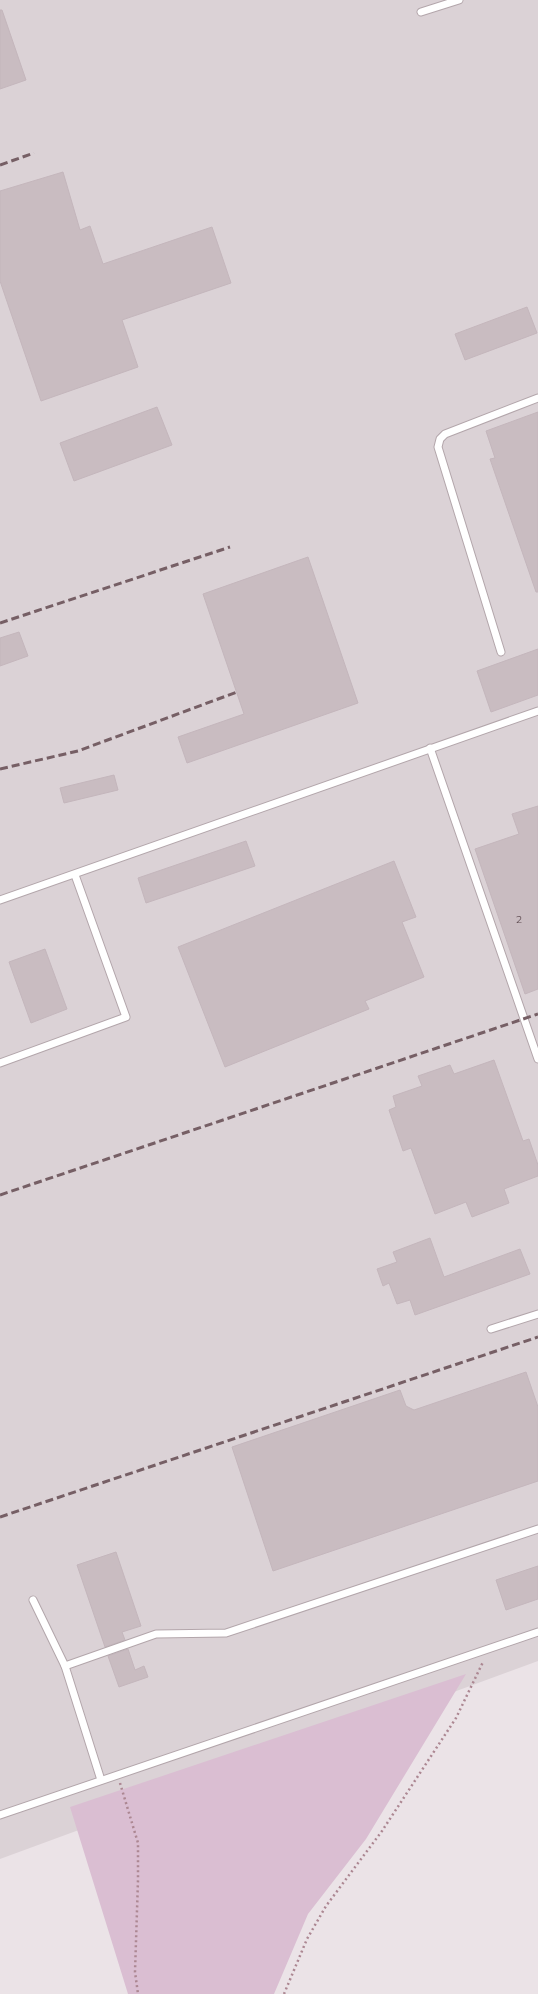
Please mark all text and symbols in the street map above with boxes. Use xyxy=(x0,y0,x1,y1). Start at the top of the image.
house number: 2 xyxy=(516,913,522,926)

